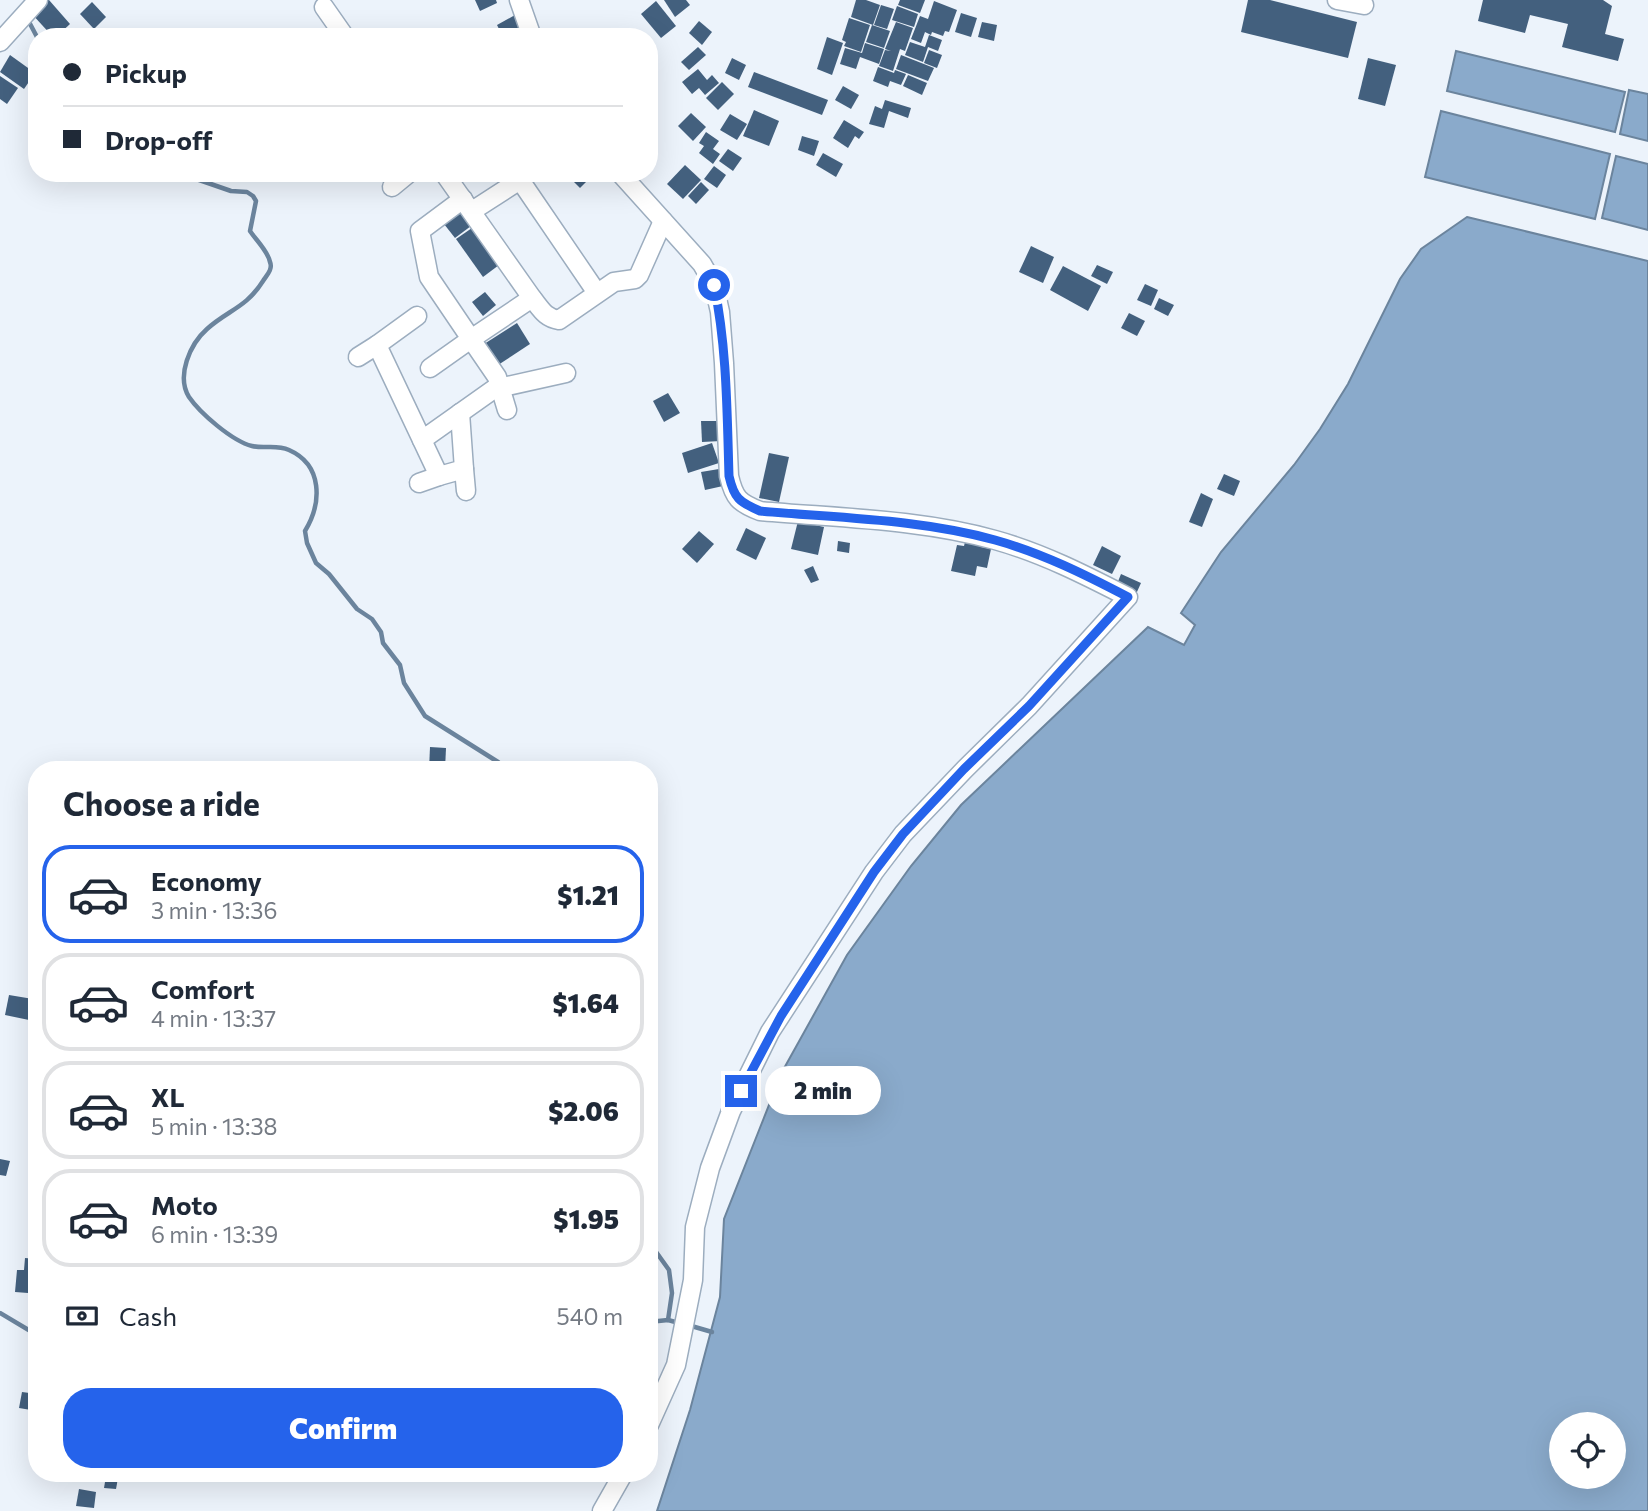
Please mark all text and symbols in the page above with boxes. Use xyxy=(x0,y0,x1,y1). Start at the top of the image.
text: Pickup xyxy=(105,57,187,88)
text: Drop-off xyxy=(105,124,212,155)
route start xyxy=(698,269,730,301)
text: Choose a ride xyxy=(63,783,260,823)
icon: car xyxy=(67,863,130,926)
text: Economy xyxy=(151,865,262,896)
text: $1.21 xyxy=(557,879,619,910)
text: 3 min · 13:36 xyxy=(151,896,277,924)
icon: car xyxy=(67,971,130,1034)
text: Comfort xyxy=(151,973,254,1004)
text: $1.64 xyxy=(552,987,619,1018)
text: 4 min · 13:37 xyxy=(151,1004,276,1032)
callout: 2 min xyxy=(766,1066,881,1116)
route end xyxy=(725,1075,757,1107)
text: 2 min xyxy=(794,1076,852,1104)
icon: car xyxy=(67,1079,130,1142)
text: XL xyxy=(151,1081,185,1112)
text: $2.06 xyxy=(548,1095,619,1126)
text: 5 min · 13:38 xyxy=(151,1112,277,1140)
icon: car xyxy=(67,1187,130,1250)
text: Moto xyxy=(151,1189,218,1220)
text: $1.95 xyxy=(553,1203,619,1234)
text: 6 min · 13:39 xyxy=(151,1220,278,1248)
icon: cash xyxy=(63,1297,101,1335)
text: Cash xyxy=(119,1300,177,1331)
text: 540 m xyxy=(557,1302,623,1330)
button: Confirm xyxy=(63,1388,623,1468)
map controls xyxy=(1549,1412,1626,1489)
button: locate xyxy=(1549,1412,1626,1489)

